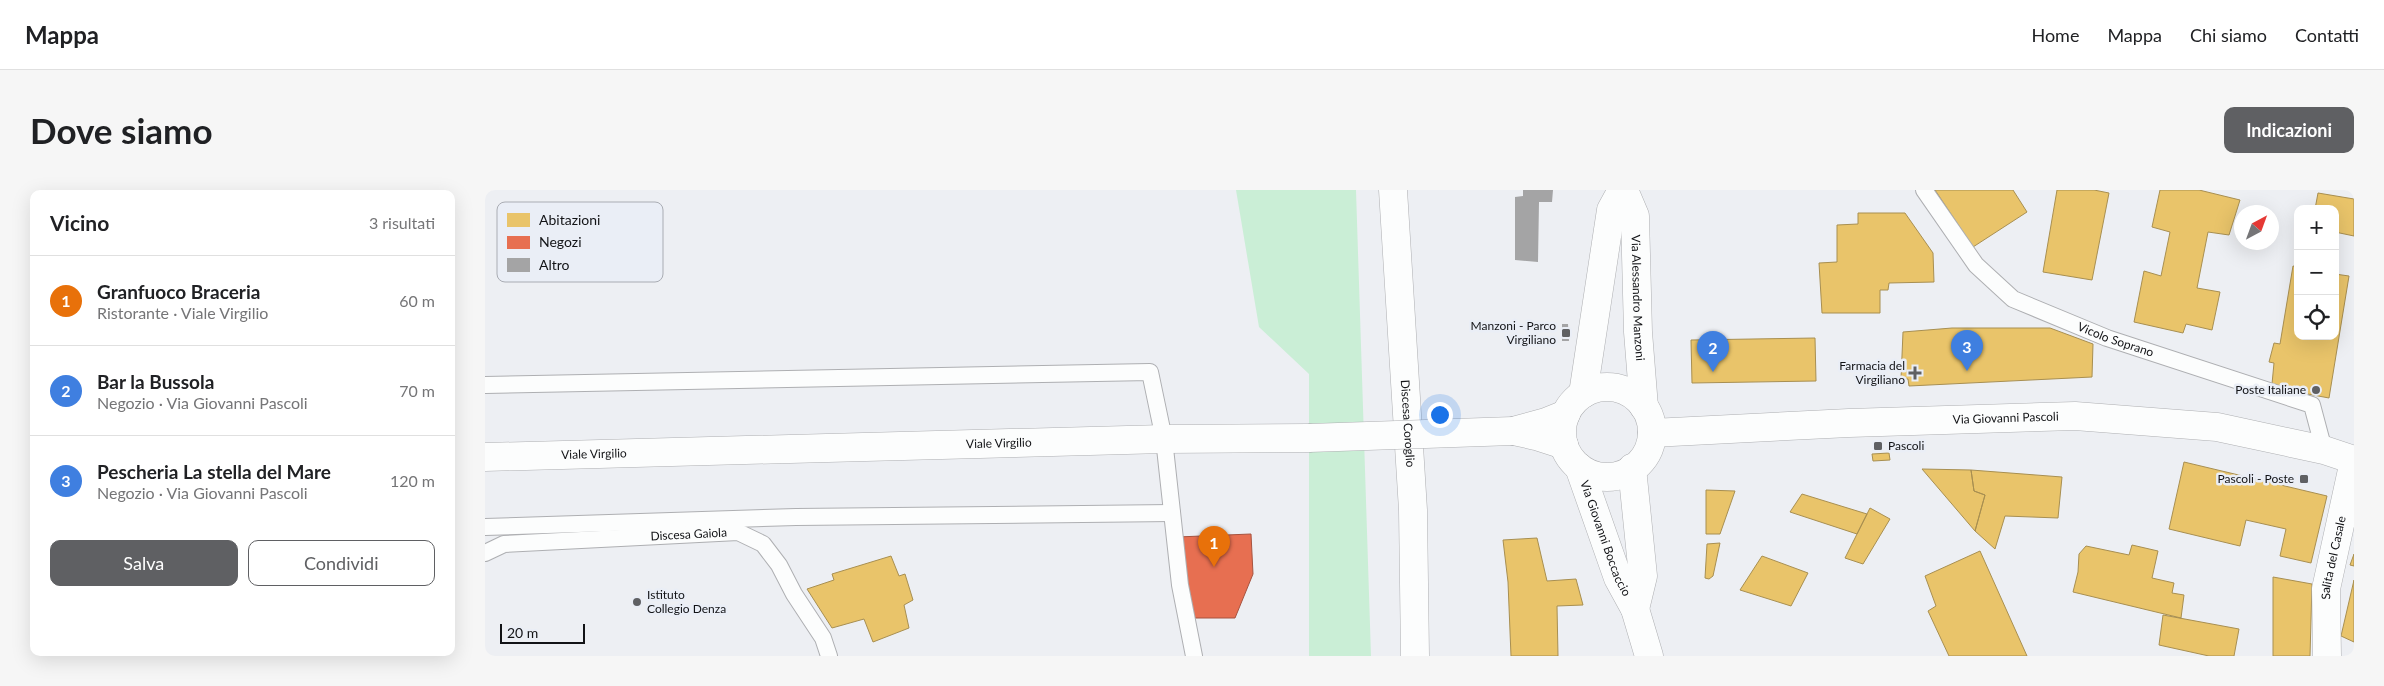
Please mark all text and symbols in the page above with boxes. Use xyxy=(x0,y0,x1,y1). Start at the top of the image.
text: Mappa xyxy=(25,20,99,49)
text: Home xyxy=(2031,24,2079,46)
text: Mappa xyxy=(2107,24,2162,46)
text: Chi siamo xyxy=(2190,24,2267,46)
text: Contatti xyxy=(2295,24,2359,46)
button: Indicazioni xyxy=(2224,107,2354,153)
text: Dove siamo xyxy=(30,109,213,151)
legend xyxy=(497,202,663,282)
north arrow xyxy=(2234,205,2279,250)
map controls xyxy=(2294,205,2339,340)
button: + xyxy=(2294,205,2339,250)
text: Vicino xyxy=(50,210,109,235)
text: Abitazioni xyxy=(539,211,600,228)
text: 3 risultati xyxy=(369,213,435,232)
text: Negozi xyxy=(539,233,582,250)
street label: Via Alessandro Manzoni xyxy=(1628,234,1648,361)
button: − xyxy=(2294,250,2339,295)
text: Altro xyxy=(539,256,570,273)
text: Granfuoco Braceria xyxy=(97,280,260,303)
text: 1 xyxy=(61,291,71,310)
text: 60 m xyxy=(399,291,435,310)
button: locate xyxy=(2294,295,2339,340)
text: Ristorante · Viale Virgilio xyxy=(97,303,268,322)
place label: Manzoni - Parco Virgiliano xyxy=(1471,318,1556,347)
street label: Vicolo Soprano xyxy=(2075,319,2156,360)
marker: Manzoni - Parco Virgiliano xyxy=(1560,327,1572,339)
pin: 3 xyxy=(1951,330,1983,371)
pin: 2 xyxy=(1697,331,1729,372)
place label: Farmacia del Virgiliano xyxy=(1839,358,1905,387)
marker: Farmacia del Virgiliano xyxy=(1909,367,1921,379)
text: Bar la Bussola xyxy=(97,370,214,393)
street label: Discesa Coroglio xyxy=(1398,379,1418,468)
text: 2 xyxy=(61,381,71,400)
text: 70 m xyxy=(399,381,435,400)
place label: Poste Italiane xyxy=(2235,382,2306,397)
marker: Poste Italiane xyxy=(2310,384,2322,396)
text: Negozio · Via Giovanni Pascoli xyxy=(97,393,308,412)
your location xyxy=(1427,402,1453,428)
street label: Via Giovanni Pascoli xyxy=(1952,409,2059,427)
street label: Viale Virgilio xyxy=(966,435,1032,451)
place label: Pascoli xyxy=(1888,438,1924,453)
marker: Pascoli xyxy=(1872,440,1884,452)
street label: Viale Virgilio xyxy=(561,445,627,462)
text: Pescheria La stella del Mare xyxy=(97,460,331,483)
text: 3 xyxy=(61,471,71,490)
text: 120 m xyxy=(390,471,435,490)
place label: Pascoli - Poste xyxy=(2218,471,2294,486)
marker: Pascoli - Poste xyxy=(2298,473,2310,485)
street label: Via Giovanni Boccaccio xyxy=(1577,478,1635,599)
text: Negozio · Via Giovanni Pascoli xyxy=(97,483,308,502)
street label: Salita del Casale xyxy=(2318,515,2349,600)
street label: Discesa Gaiola xyxy=(650,525,727,543)
pin: 1 xyxy=(1198,526,1230,567)
button: Salva xyxy=(50,540,238,586)
button: Condividi xyxy=(248,540,435,586)
place label: Istituto Collegio Denza xyxy=(647,587,726,616)
marker: Istituto Collegio Denza xyxy=(631,596,643,608)
scale bar xyxy=(500,621,585,644)
text: 20 m xyxy=(507,624,538,641)

